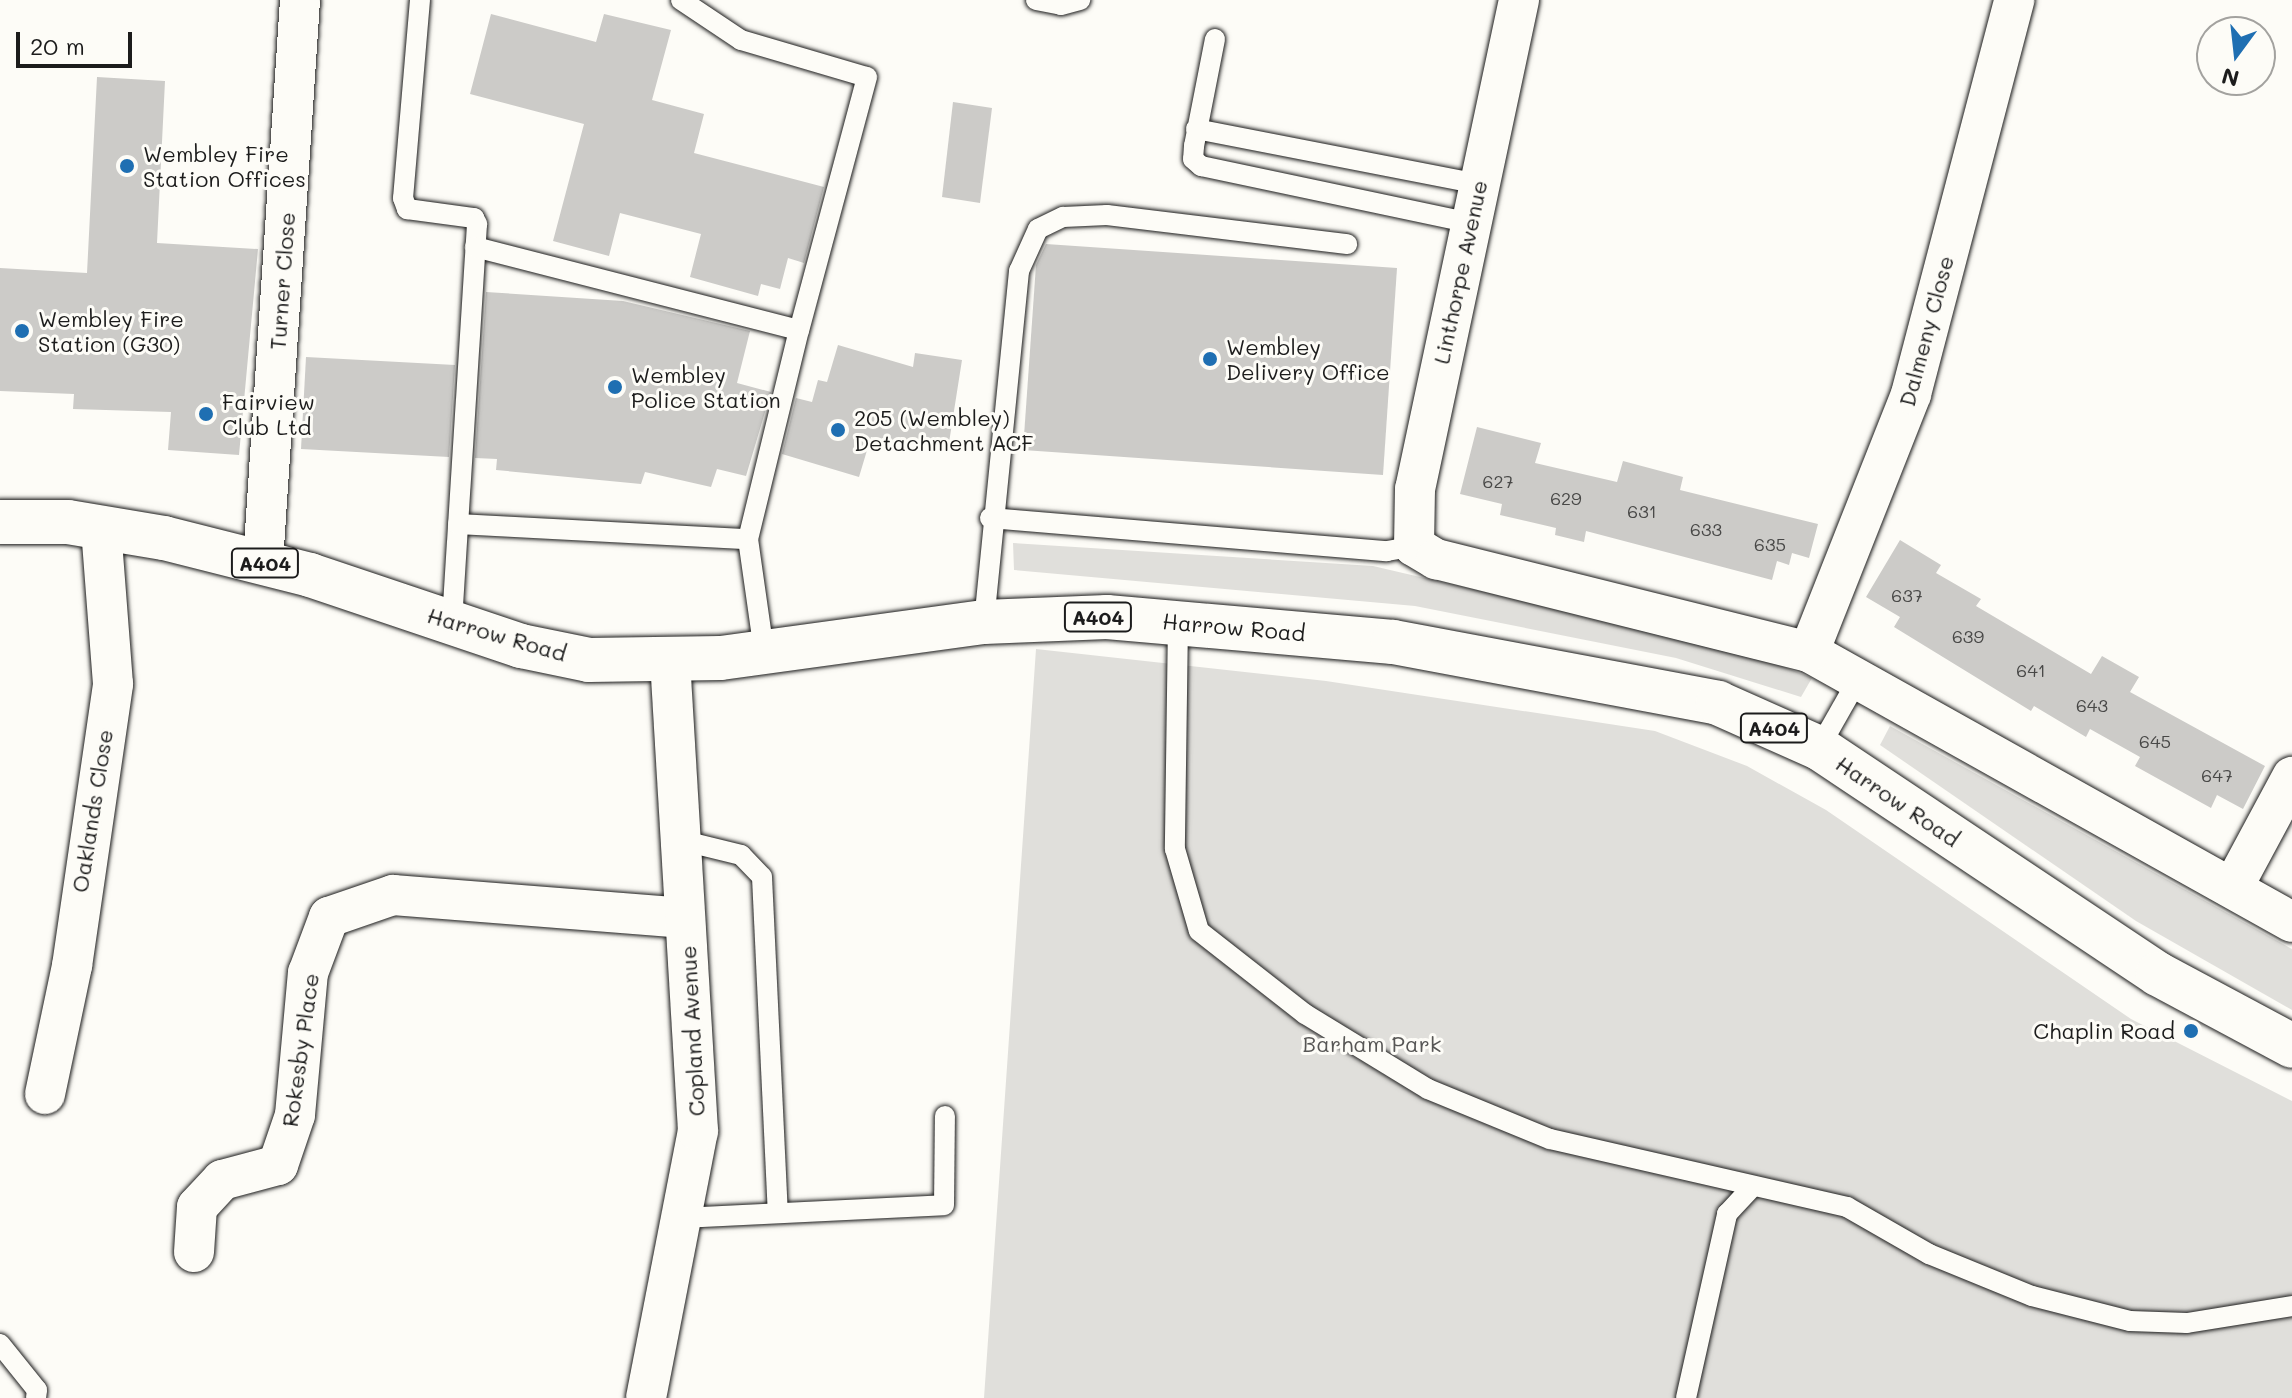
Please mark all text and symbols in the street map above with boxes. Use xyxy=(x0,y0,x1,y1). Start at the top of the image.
scale bar xyxy=(20,16,136,66)
north arrow xyxy=(2196,16,2276,96)
text: 20 m xyxy=(30,30,85,61)
text: N xyxy=(2218,62,2242,94)
place label: Wembley Fire Station Offices xyxy=(143,140,306,192)
marker: Wembley Fire Station Offices xyxy=(118,157,136,175)
street label: Linthorpe Avenue xyxy=(1428,178,1492,366)
street label: Turner Close xyxy=(264,211,300,351)
street label: Dalmeny Close xyxy=(1893,253,1959,409)
place label: Wembley Fire Station (G30) xyxy=(38,305,184,356)
marker: Wembley Fire Station (G30) xyxy=(13,322,31,340)
place label: Wembley Delivery Office xyxy=(1226,333,1390,384)
marker: Wembley Delivery Office xyxy=(1201,350,1219,368)
place label: Wembley Police Station xyxy=(631,361,781,412)
marker: Wembley Police Station xyxy=(606,378,624,396)
place label: Fairview Club Ltd xyxy=(222,388,315,440)
place label: 205 (Wembley) Detachment ACF xyxy=(854,404,1033,456)
marker: Fairview Club Ltd xyxy=(197,405,215,423)
marker: 205 (Wembley) Detachment ACF xyxy=(829,421,847,439)
house number: 627 xyxy=(1483,470,1513,492)
house number: 629 xyxy=(1550,487,1582,509)
house number: 631 xyxy=(1627,500,1657,522)
house number: 633 xyxy=(1690,518,1722,540)
house number: 635 xyxy=(1754,533,1786,555)
road number: A404 xyxy=(229,547,301,579)
house number: 637 xyxy=(1891,584,1923,606)
road number: A404 xyxy=(1062,601,1134,633)
street label: Harrow Road xyxy=(424,602,570,666)
street label: Harrow Road xyxy=(1161,608,1307,646)
house number: 639 xyxy=(1952,625,1984,647)
house number: 641 xyxy=(2016,659,2046,681)
house number: 643 xyxy=(2076,694,2108,716)
road number: A404 xyxy=(1738,712,1810,744)
street label: Oaklands Close xyxy=(66,728,118,894)
house number: 645 xyxy=(2139,730,2171,752)
street label: Harrow Road xyxy=(1831,750,1965,852)
house number: 647 xyxy=(2201,764,2233,786)
street label: Copland Avenue xyxy=(674,945,710,1117)
street label: Rokesby Place xyxy=(276,971,324,1129)
place label: Chaplin Road xyxy=(2033,1018,2175,1044)
marker: Chaplin Road xyxy=(2182,1022,2200,1040)
park label: Barham Park xyxy=(1303,1031,1441,1057)

